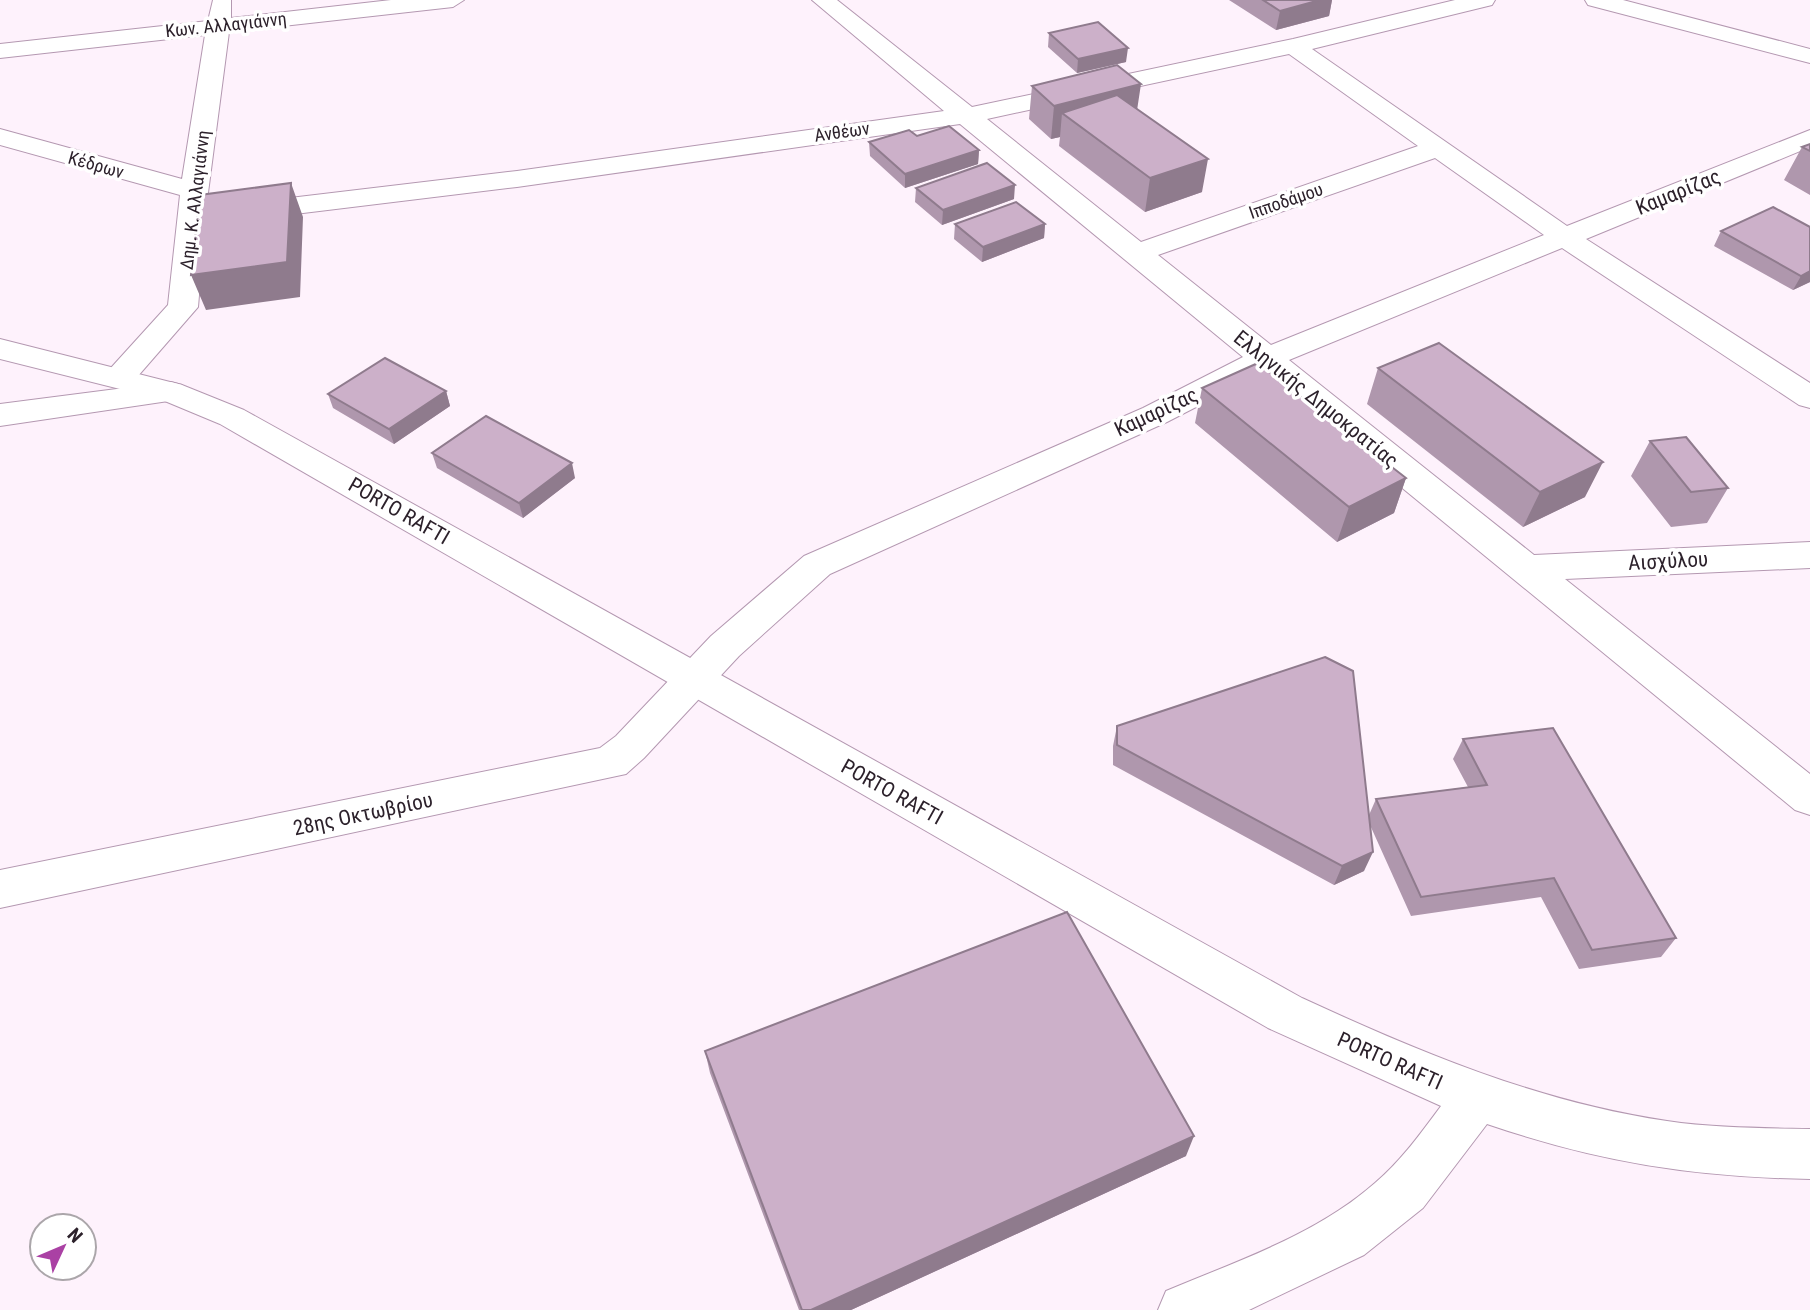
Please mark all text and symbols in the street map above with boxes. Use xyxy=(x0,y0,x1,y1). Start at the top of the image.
street label: Κων. Αλλαγιάννη xyxy=(164,8,288,41)
street label: Ανθέων xyxy=(813,117,871,146)
street label: Δημ. Κ. Αλλαγιάννη xyxy=(176,129,213,271)
street label: Κέδρων xyxy=(66,147,127,183)
street label: Καμαρίζας xyxy=(1632,164,1724,220)
street label: Ιπποδάμου xyxy=(1246,178,1326,223)
street label: Ελληνικής Δημοκρατίας xyxy=(1229,325,1403,473)
street label: Καμαρίζας xyxy=(1111,382,1201,442)
street label: PORTO RAFTI xyxy=(344,473,454,549)
street label: Αισχύλου xyxy=(1627,547,1709,575)
street label: PORTO RAFTI xyxy=(837,754,947,830)
street label: 28ης Οκτωβρίου xyxy=(291,788,435,840)
street label: PORTO RAFTI xyxy=(1334,1027,1446,1095)
north arrow xyxy=(28,1212,98,1282)
text: N xyxy=(63,1223,87,1248)

